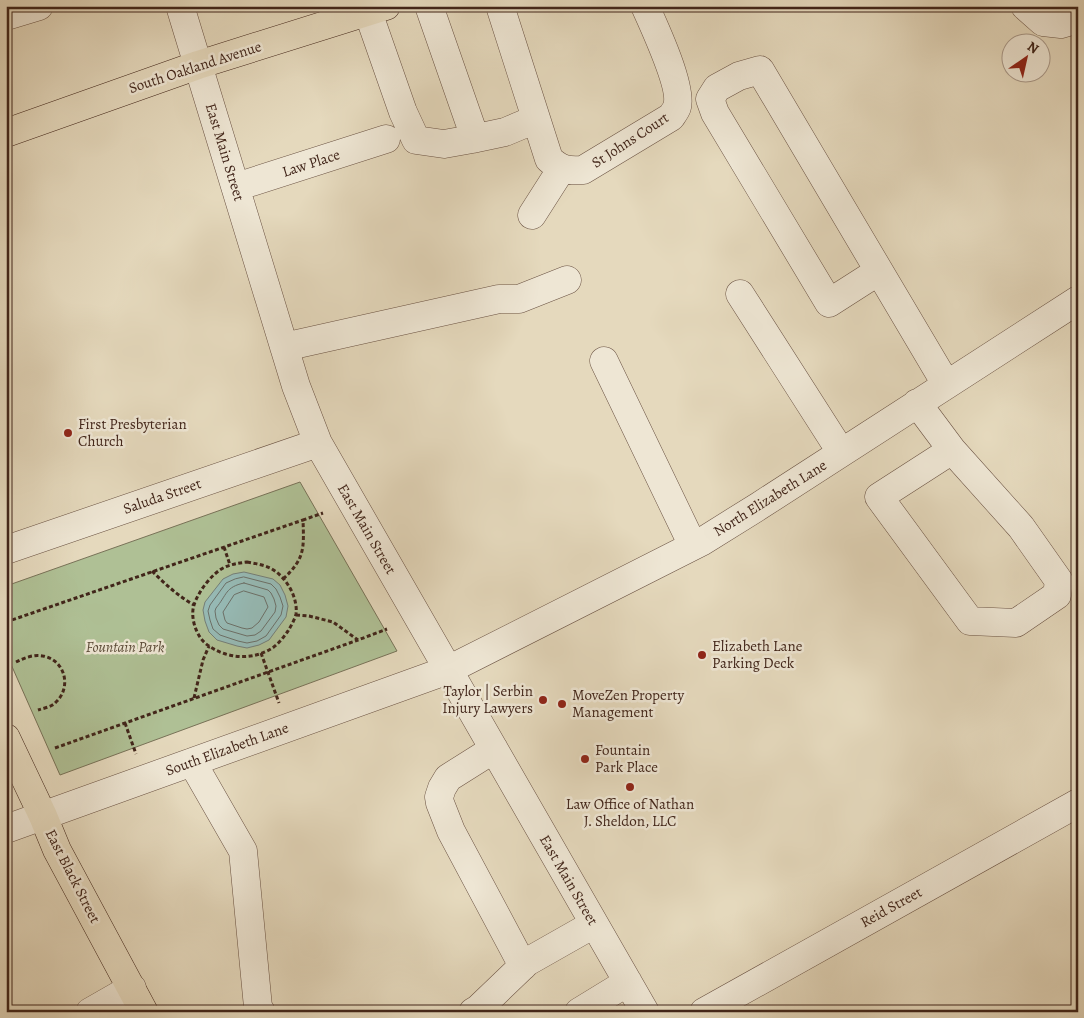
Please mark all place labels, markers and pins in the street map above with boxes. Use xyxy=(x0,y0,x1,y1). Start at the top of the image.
place label: First Presbyterian Church xyxy=(78,414,187,451)
marker: First Presbyterian Church xyxy=(62,427,74,439)
place label: Elizabeth Lane Parking Deck xyxy=(712,636,803,673)
marker: Elizabeth Lane Parking Deck xyxy=(696,649,708,661)
place label: Taylor | Serbin Injury Lawyers xyxy=(442,681,533,718)
place label: MoveZen Property Management xyxy=(572,685,684,722)
marker: Taylor | Serbin Injury Lawyers xyxy=(537,694,549,706)
marker: MoveZen Property Management xyxy=(556,698,568,710)
place label: Fountain Park Place xyxy=(595,740,658,777)
marker: Fountain Park Place xyxy=(579,753,591,765)
marker: Law Office of Nathan J. Sheldon, LLC xyxy=(624,781,636,793)
place label: Law Office of Nathan J. Sheldon, LLC xyxy=(566,794,694,831)

